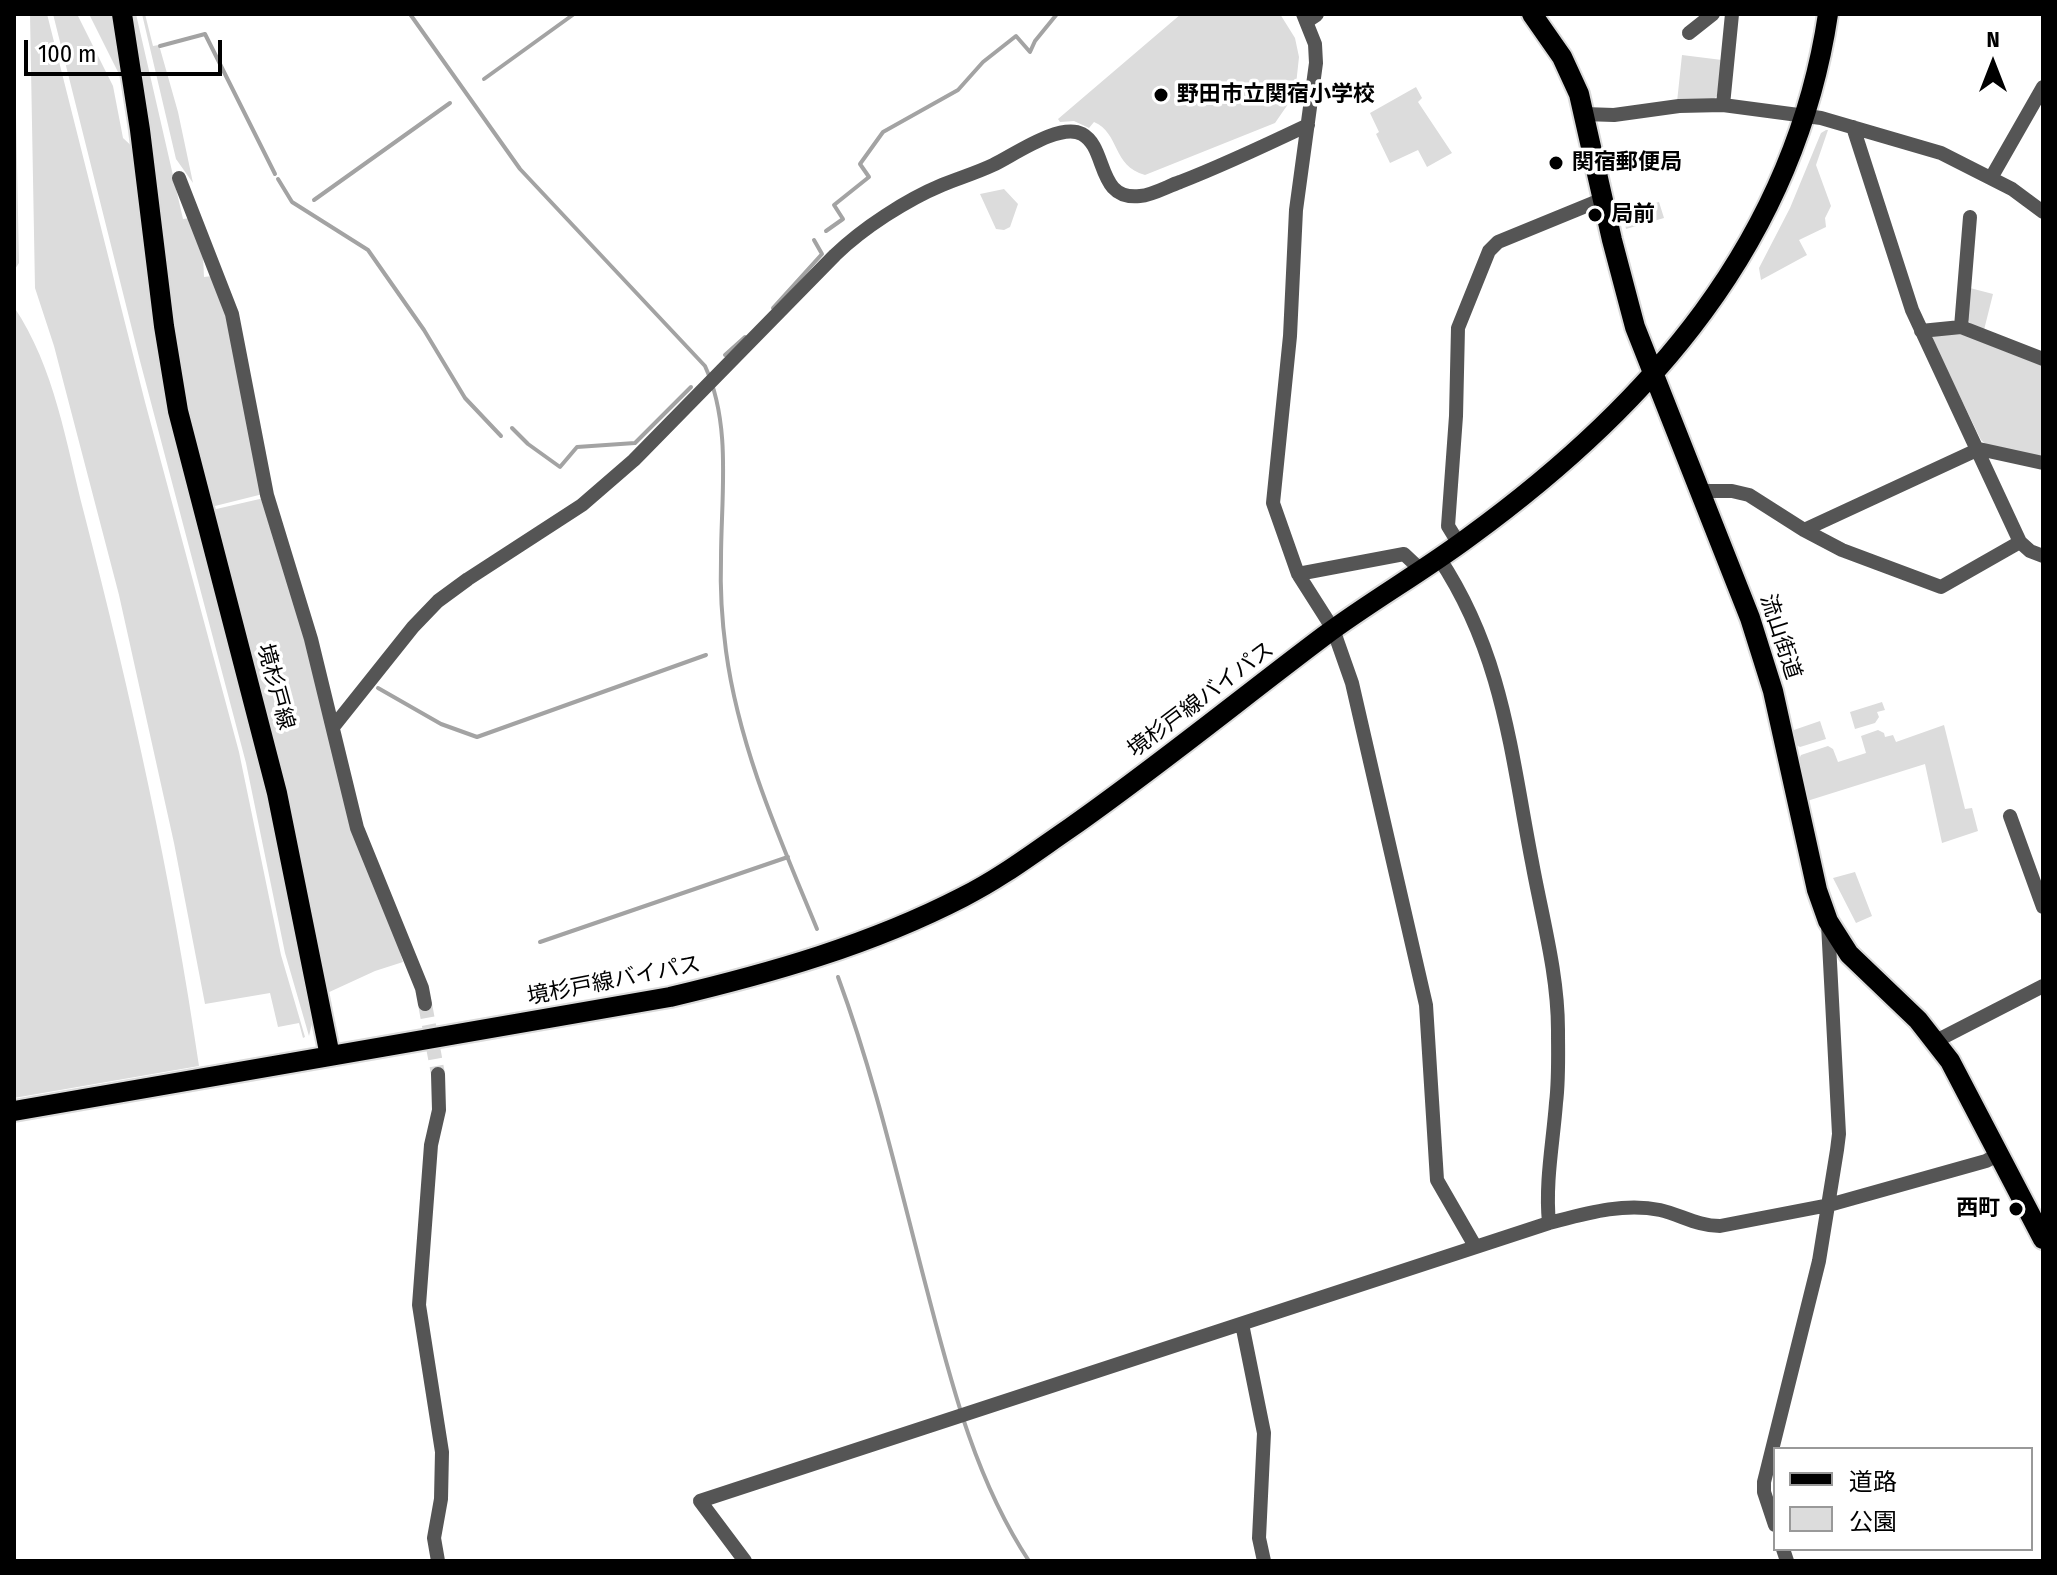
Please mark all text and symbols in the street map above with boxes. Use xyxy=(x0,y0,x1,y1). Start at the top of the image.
scale bar xyxy=(28,24,226,74)
north arrow xyxy=(1953,24,2033,104)
text: N xyxy=(1986,26,2000,53)
text: 100 m xyxy=(38,40,96,68)
place label: 野田市立関宿小学校 xyxy=(1177,82,1375,108)
marker: 野田市立関宿小学校 xyxy=(1152,86,1170,104)
place label: 関宿郵便局 xyxy=(1572,150,1682,176)
marker: 関宿郵便局 xyxy=(1547,154,1565,172)
place label: 局前 xyxy=(1611,202,1655,228)
marker: 局前 xyxy=(1586,206,1604,224)
street label: 流山街道 xyxy=(1754,591,1806,683)
street label: 境杉戸線バイパス xyxy=(1123,636,1279,764)
street label: 境杉戸線 xyxy=(251,641,299,733)
street label: 境杉戸線バイパス xyxy=(525,951,703,1011)
place label: 西町 xyxy=(1956,1196,2000,1222)
marker: 西町 xyxy=(2007,1200,2025,1218)
legend xyxy=(1773,1447,2033,1551)
text: 道路 xyxy=(1849,1468,1897,1496)
text: 公園 xyxy=(1849,1508,1897,1536)

